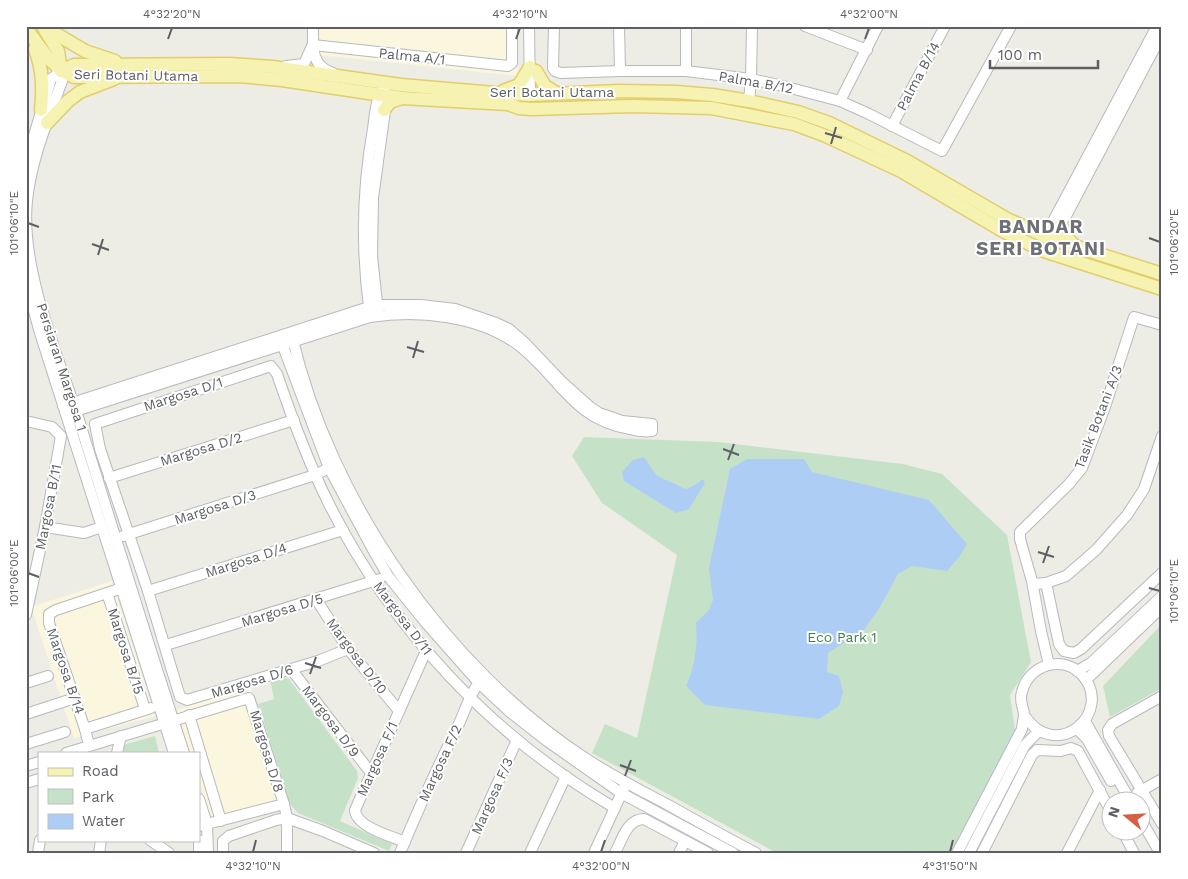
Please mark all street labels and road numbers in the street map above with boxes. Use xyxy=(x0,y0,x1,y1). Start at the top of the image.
street label: Palma B/14 xyxy=(893,39,943,113)
street label: Palma A/1 xyxy=(378,45,446,67)
street label: Seri Botani Utama xyxy=(74,66,199,84)
street label: Palma B/12 xyxy=(718,68,794,96)
street label: Seri Botani Utama xyxy=(490,84,614,100)
street label: Persiaran Margosa 1 xyxy=(34,301,90,433)
street label: Tasik Botani A/3 xyxy=(1071,363,1125,471)
street label: Margosa D/1 xyxy=(141,374,225,414)
street label: Margosa D/2 xyxy=(158,429,244,469)
street label: Margosa B/11 xyxy=(32,463,64,551)
street label: Margosa D/3 xyxy=(172,486,258,528)
street label: Margosa D/4 xyxy=(203,539,289,581)
street label: Margosa D/11 xyxy=(370,578,436,658)
street label: Margosa D/5 xyxy=(239,590,325,630)
street label: Margosa B/15 xyxy=(105,606,147,696)
street label: Margosa D/10 xyxy=(323,615,391,697)
street label: Margosa B/14 xyxy=(44,626,88,716)
street label: Margosa D/6 xyxy=(209,661,295,701)
street label: Margosa D/9 xyxy=(299,682,363,760)
street label: Margosa D/8 xyxy=(247,708,287,794)
street label: Margosa F/1 xyxy=(353,719,401,799)
street label: Margosa F/2 xyxy=(415,722,465,804)
street label: Margosa F/3 xyxy=(468,755,516,837)

